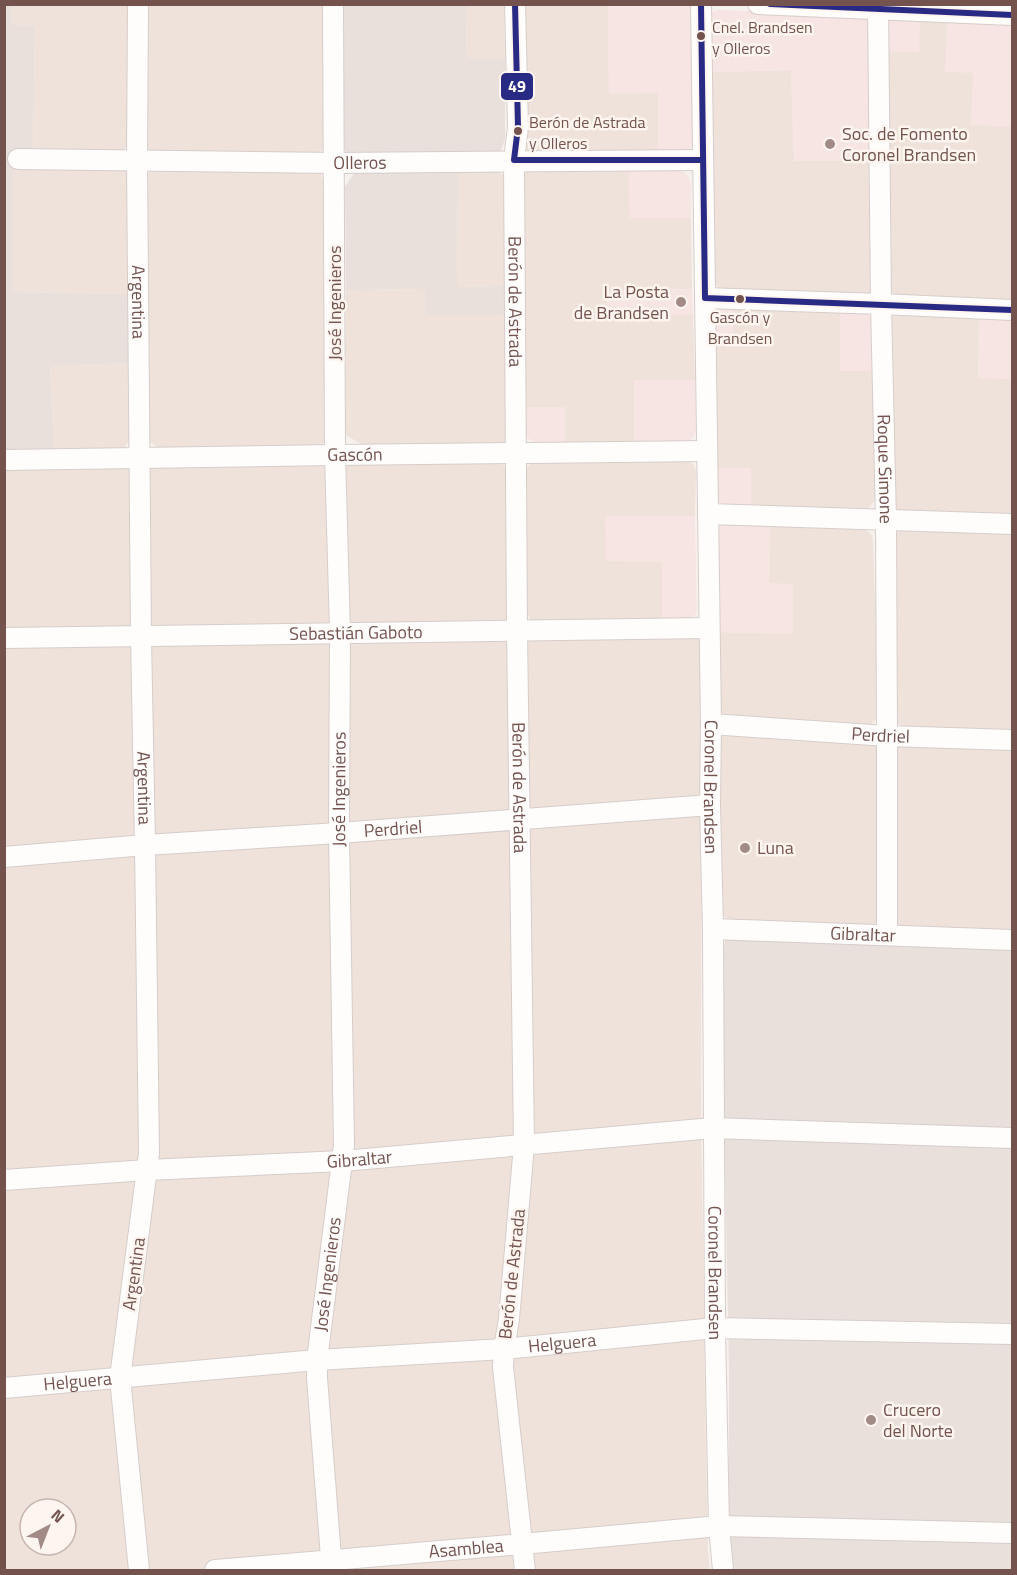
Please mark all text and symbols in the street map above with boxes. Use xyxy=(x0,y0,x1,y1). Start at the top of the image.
place label: Cnel. Brandsen y Olleros xyxy=(712,15,813,60)
marker: Cnel. Brandsen y Olleros xyxy=(695,30,707,42)
line badge: 49 xyxy=(500,72,534,101)
text: 49 xyxy=(508,74,526,98)
place label: Berón de Astrada y Olleros xyxy=(529,110,646,155)
place label: Soc. de Fomento Coronel Brandsen xyxy=(842,120,976,168)
marker: Berón de Astrada y Olleros xyxy=(512,125,524,137)
marker: Soc. de Fomento Coronel Brandsen xyxy=(823,137,837,151)
street label: Olleros xyxy=(333,149,387,176)
street label: Berón de Astrada xyxy=(501,236,529,367)
street label: José Ingenieros xyxy=(321,245,348,361)
street label: Argentina xyxy=(125,265,152,339)
place label: La Posta de Brandsen xyxy=(574,278,669,326)
marker: Gascón y Brandsen xyxy=(734,293,746,305)
marker: La Posta de Brandsen xyxy=(674,295,688,309)
place label: Gascón y Brandsen xyxy=(708,305,772,350)
street label: Roque Simone xyxy=(871,414,900,524)
street label: Gascón xyxy=(327,440,383,468)
street label: Sebastián Gaboto xyxy=(289,618,423,647)
street label: Coronel Brandsen xyxy=(697,720,725,854)
street label: Perdriel xyxy=(850,720,910,750)
street label: Berón de Astrada xyxy=(505,722,534,854)
street label: José Ingenieros xyxy=(325,732,353,847)
street label: Argentina xyxy=(130,751,159,825)
street label: Perdriel xyxy=(363,813,423,844)
place label: Luna xyxy=(757,834,794,861)
marker: Luna xyxy=(738,841,752,855)
street label: Gibraltar xyxy=(830,919,896,949)
street label: Gibraltar xyxy=(326,1143,393,1175)
street label: Coronel Brandsen xyxy=(701,1206,729,1340)
street label: Berón de Astrada xyxy=(491,1207,532,1341)
street label: José Ingenieros xyxy=(307,1215,348,1333)
street label: Argentina xyxy=(115,1236,152,1312)
street label: Helguera xyxy=(527,1326,598,1360)
street label: Helguera xyxy=(42,1364,113,1397)
place label: Crucero del Norte xyxy=(883,1396,953,1444)
marker: Crucero del Norte xyxy=(864,1413,878,1427)
north arrow xyxy=(18,1497,78,1557)
text: N xyxy=(46,1503,70,1528)
street label: Asamblea xyxy=(428,1532,505,1565)

